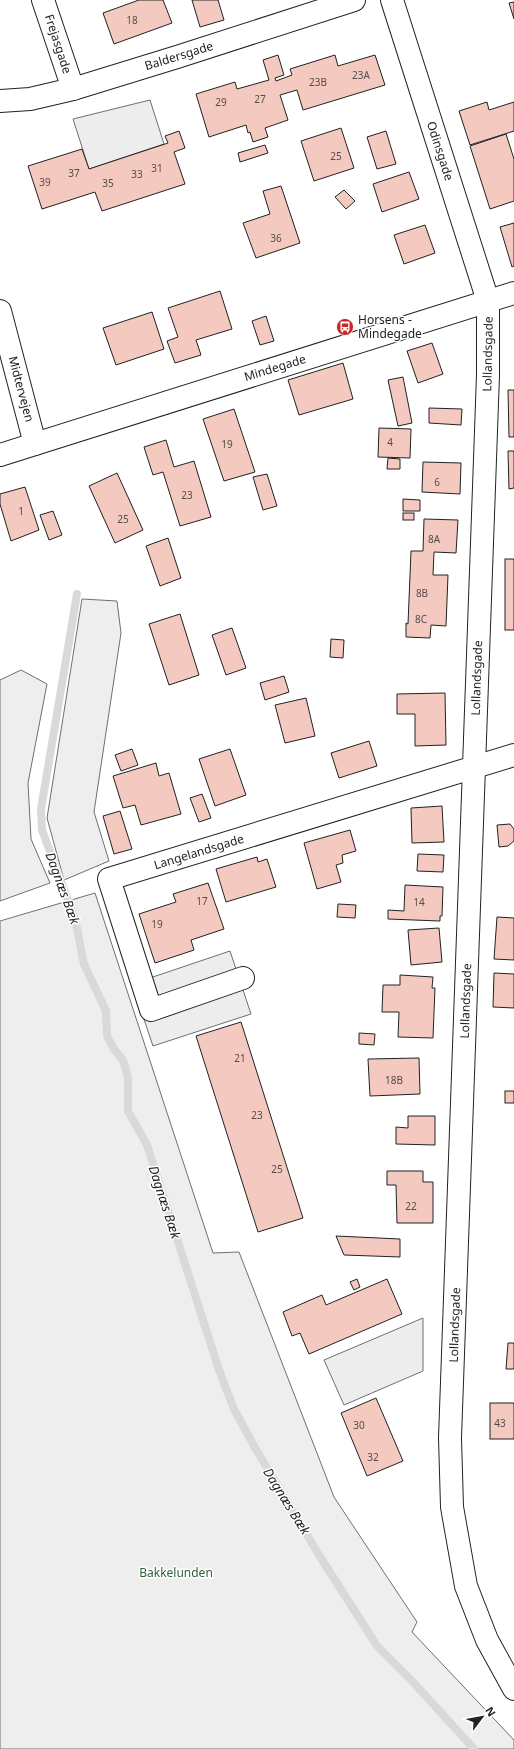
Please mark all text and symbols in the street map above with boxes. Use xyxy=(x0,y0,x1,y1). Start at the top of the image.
street label: Frejasgade xyxy=(41,12,76,76)
house number: 18 xyxy=(126,13,138,27)
street label: Baldersgade xyxy=(143,37,215,74)
house number: 23A xyxy=(352,68,371,82)
house number: 23B xyxy=(309,75,327,89)
house number: 27 xyxy=(254,92,266,106)
house number: 29 xyxy=(215,95,227,109)
street label: Odinsgade xyxy=(423,119,458,183)
house number: 25 xyxy=(330,149,342,163)
house number: 31 xyxy=(151,161,163,175)
house number: 37 xyxy=(68,166,80,180)
house number: 33 xyxy=(131,167,143,181)
house number: 39 xyxy=(39,175,51,189)
house number: 35 xyxy=(102,176,114,190)
house number: 36 xyxy=(270,231,282,245)
place label: Horsens - Mindegade xyxy=(358,311,422,342)
street label: Lollandsgade xyxy=(478,316,497,392)
bus stop icon: Horsens - Mindegade xyxy=(335,317,355,337)
street label: Mindegade xyxy=(242,350,308,385)
street label: Midtervejen xyxy=(5,354,38,424)
house number: 4 xyxy=(387,435,393,449)
house number: 19 xyxy=(221,437,233,451)
house number: 6 xyxy=(434,475,440,489)
house number: 23 xyxy=(181,488,193,502)
house number: 1 xyxy=(18,504,24,518)
house number: 25 xyxy=(117,512,129,526)
house number: 8A xyxy=(428,532,441,546)
house number: 8B xyxy=(416,586,428,600)
house number: 8C xyxy=(415,612,428,626)
street label: Lollandsgade xyxy=(467,640,486,716)
street label: Langelandsgade xyxy=(152,830,246,873)
water label: Dagnæs Bæk xyxy=(42,849,85,927)
house number: 17 xyxy=(196,894,208,908)
house number: 14 xyxy=(413,895,425,909)
house number: 19 xyxy=(151,917,163,931)
street label: Lollandsgade xyxy=(456,963,475,1039)
house number: 21 xyxy=(234,1051,246,1065)
house number: 18B xyxy=(385,1073,403,1087)
house number: 23 xyxy=(251,1108,263,1122)
house number: 25 xyxy=(271,1162,283,1176)
water label: Dagnæs Bæk xyxy=(145,1163,185,1241)
house number: 22 xyxy=(405,1199,417,1213)
street label: Lollandsgade xyxy=(445,1287,464,1363)
house number: 43 xyxy=(494,1416,506,1430)
house number: 30 xyxy=(353,1418,365,1432)
house number: 32 xyxy=(367,1450,379,1464)
water label: Dagnæs Bæk xyxy=(259,1464,315,1538)
park label: Bakkelunden xyxy=(139,1564,213,1581)
north arrow xyxy=(462,1697,502,1737)
text: N xyxy=(482,1704,500,1719)

